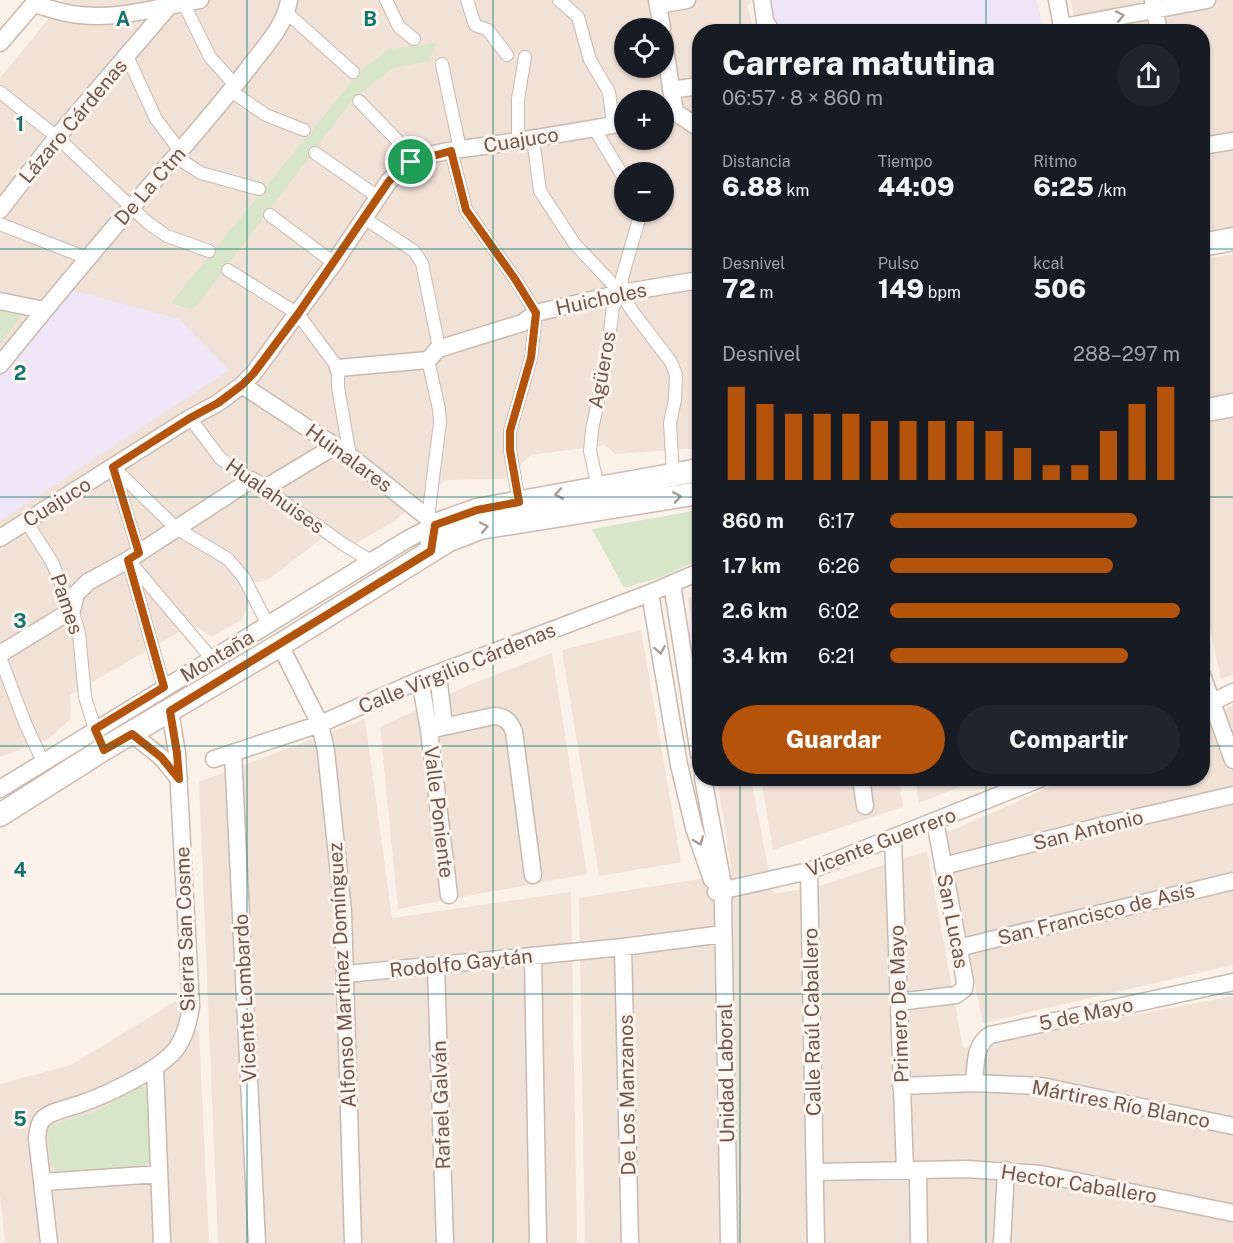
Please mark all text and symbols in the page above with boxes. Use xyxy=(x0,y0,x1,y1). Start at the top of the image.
text: A xyxy=(116,7,130,31)
text: B xyxy=(363,7,377,31)
one-way arrow xyxy=(1115,10,1125,23)
map controls xyxy=(614,18,674,222)
button: locate xyxy=(614,18,674,78)
text: Carrera matutina xyxy=(722,44,995,82)
button: share xyxy=(1117,44,1180,107)
street label: Lázaro Cárdenas xyxy=(14,54,132,188)
text: 06:57 · 8 × 860 m xyxy=(722,86,883,110)
button: + xyxy=(614,90,674,150)
text: 1 xyxy=(16,112,24,136)
street label: Cuajuco xyxy=(482,122,560,158)
pin xyxy=(385,136,436,187)
street label: De La Ctm xyxy=(109,142,191,230)
icon: arrive xyxy=(394,145,427,178)
text: Distancia xyxy=(722,152,791,171)
text: Tiempo xyxy=(878,152,933,171)
text: Ritmo xyxy=(1033,152,1077,171)
button: − xyxy=(614,162,674,222)
text: 6.88 xyxy=(722,171,783,202)
text: 44:09 xyxy=(878,171,955,202)
text: 6:25 xyxy=(1033,171,1094,202)
text: km xyxy=(783,181,809,200)
text: /km xyxy=(1094,181,1126,200)
text: Desnivel xyxy=(722,254,785,273)
text: Pulso xyxy=(878,254,919,273)
text: kcal xyxy=(1033,254,1064,273)
text: 72 xyxy=(722,273,756,304)
text: 149 xyxy=(878,273,924,304)
text: 506 xyxy=(1033,273,1086,304)
street label: Huicholes xyxy=(553,278,649,320)
text: m xyxy=(756,283,773,302)
text: bpm xyxy=(924,283,961,302)
street label: Agüeros xyxy=(583,330,621,410)
text: Desnivel xyxy=(722,342,801,366)
text: 288–297 m xyxy=(1073,342,1180,366)
text: 2 xyxy=(14,361,26,385)
street label: Huinalares xyxy=(301,419,397,497)
street label: Hualahuises xyxy=(221,453,329,539)
street label: Cuajuco xyxy=(19,472,95,532)
one-way arrow xyxy=(554,487,564,500)
one-way arrow xyxy=(672,491,681,503)
text: 860 m xyxy=(722,509,784,533)
text: 6:17 xyxy=(818,509,855,533)
one-way arrow xyxy=(479,522,489,535)
text: 1.7 km xyxy=(722,554,781,578)
text: 6:26 xyxy=(818,554,860,578)
street label: Pames xyxy=(46,571,88,637)
text: 2.6 km xyxy=(722,599,787,623)
text: 6:02 xyxy=(818,599,859,623)
text: 3 xyxy=(13,609,27,633)
street label: Calle Virgilio Cárdenas xyxy=(355,617,559,719)
street label: Montaña xyxy=(176,625,258,687)
text: 3.4 km xyxy=(722,644,788,668)
text: 6:21 xyxy=(818,644,855,668)
one-way arrow xyxy=(653,645,666,655)
button: Guardar xyxy=(722,705,945,774)
button: Compartir xyxy=(957,705,1180,774)
street label: Valle Poniente xyxy=(419,745,459,879)
street label: Vicente Guerrero xyxy=(803,802,959,882)
street label: San Antonio xyxy=(1030,805,1146,855)
one-way arrow xyxy=(691,835,704,846)
street label: Alfonso Martínez Domínguez xyxy=(323,842,361,1108)
street label: Sierra San Cosme xyxy=(170,846,200,1012)
text: 4 xyxy=(13,858,27,882)
street label: San Lucas xyxy=(932,872,974,970)
street label: San Francisco de Asís xyxy=(995,878,1197,950)
street label: Vicente Lombardo xyxy=(229,913,261,1083)
street label: Primero De Mayo xyxy=(884,925,914,1083)
street label: Calle Raúl Caballero xyxy=(798,928,826,1116)
street label: Rodolfo Gaytán xyxy=(388,944,534,982)
street label: 5 de Mayo xyxy=(1037,992,1135,1036)
street label: Unidad Laboral xyxy=(713,1003,739,1143)
street label: De Los Manzanos xyxy=(614,1014,640,1176)
street label: Rafael Galván xyxy=(427,1040,455,1170)
street label: Mártires Río Blanco xyxy=(1030,1075,1212,1133)
text: 5 xyxy=(13,1107,27,1131)
street label: Hector Caballero xyxy=(999,1160,1159,1208)

